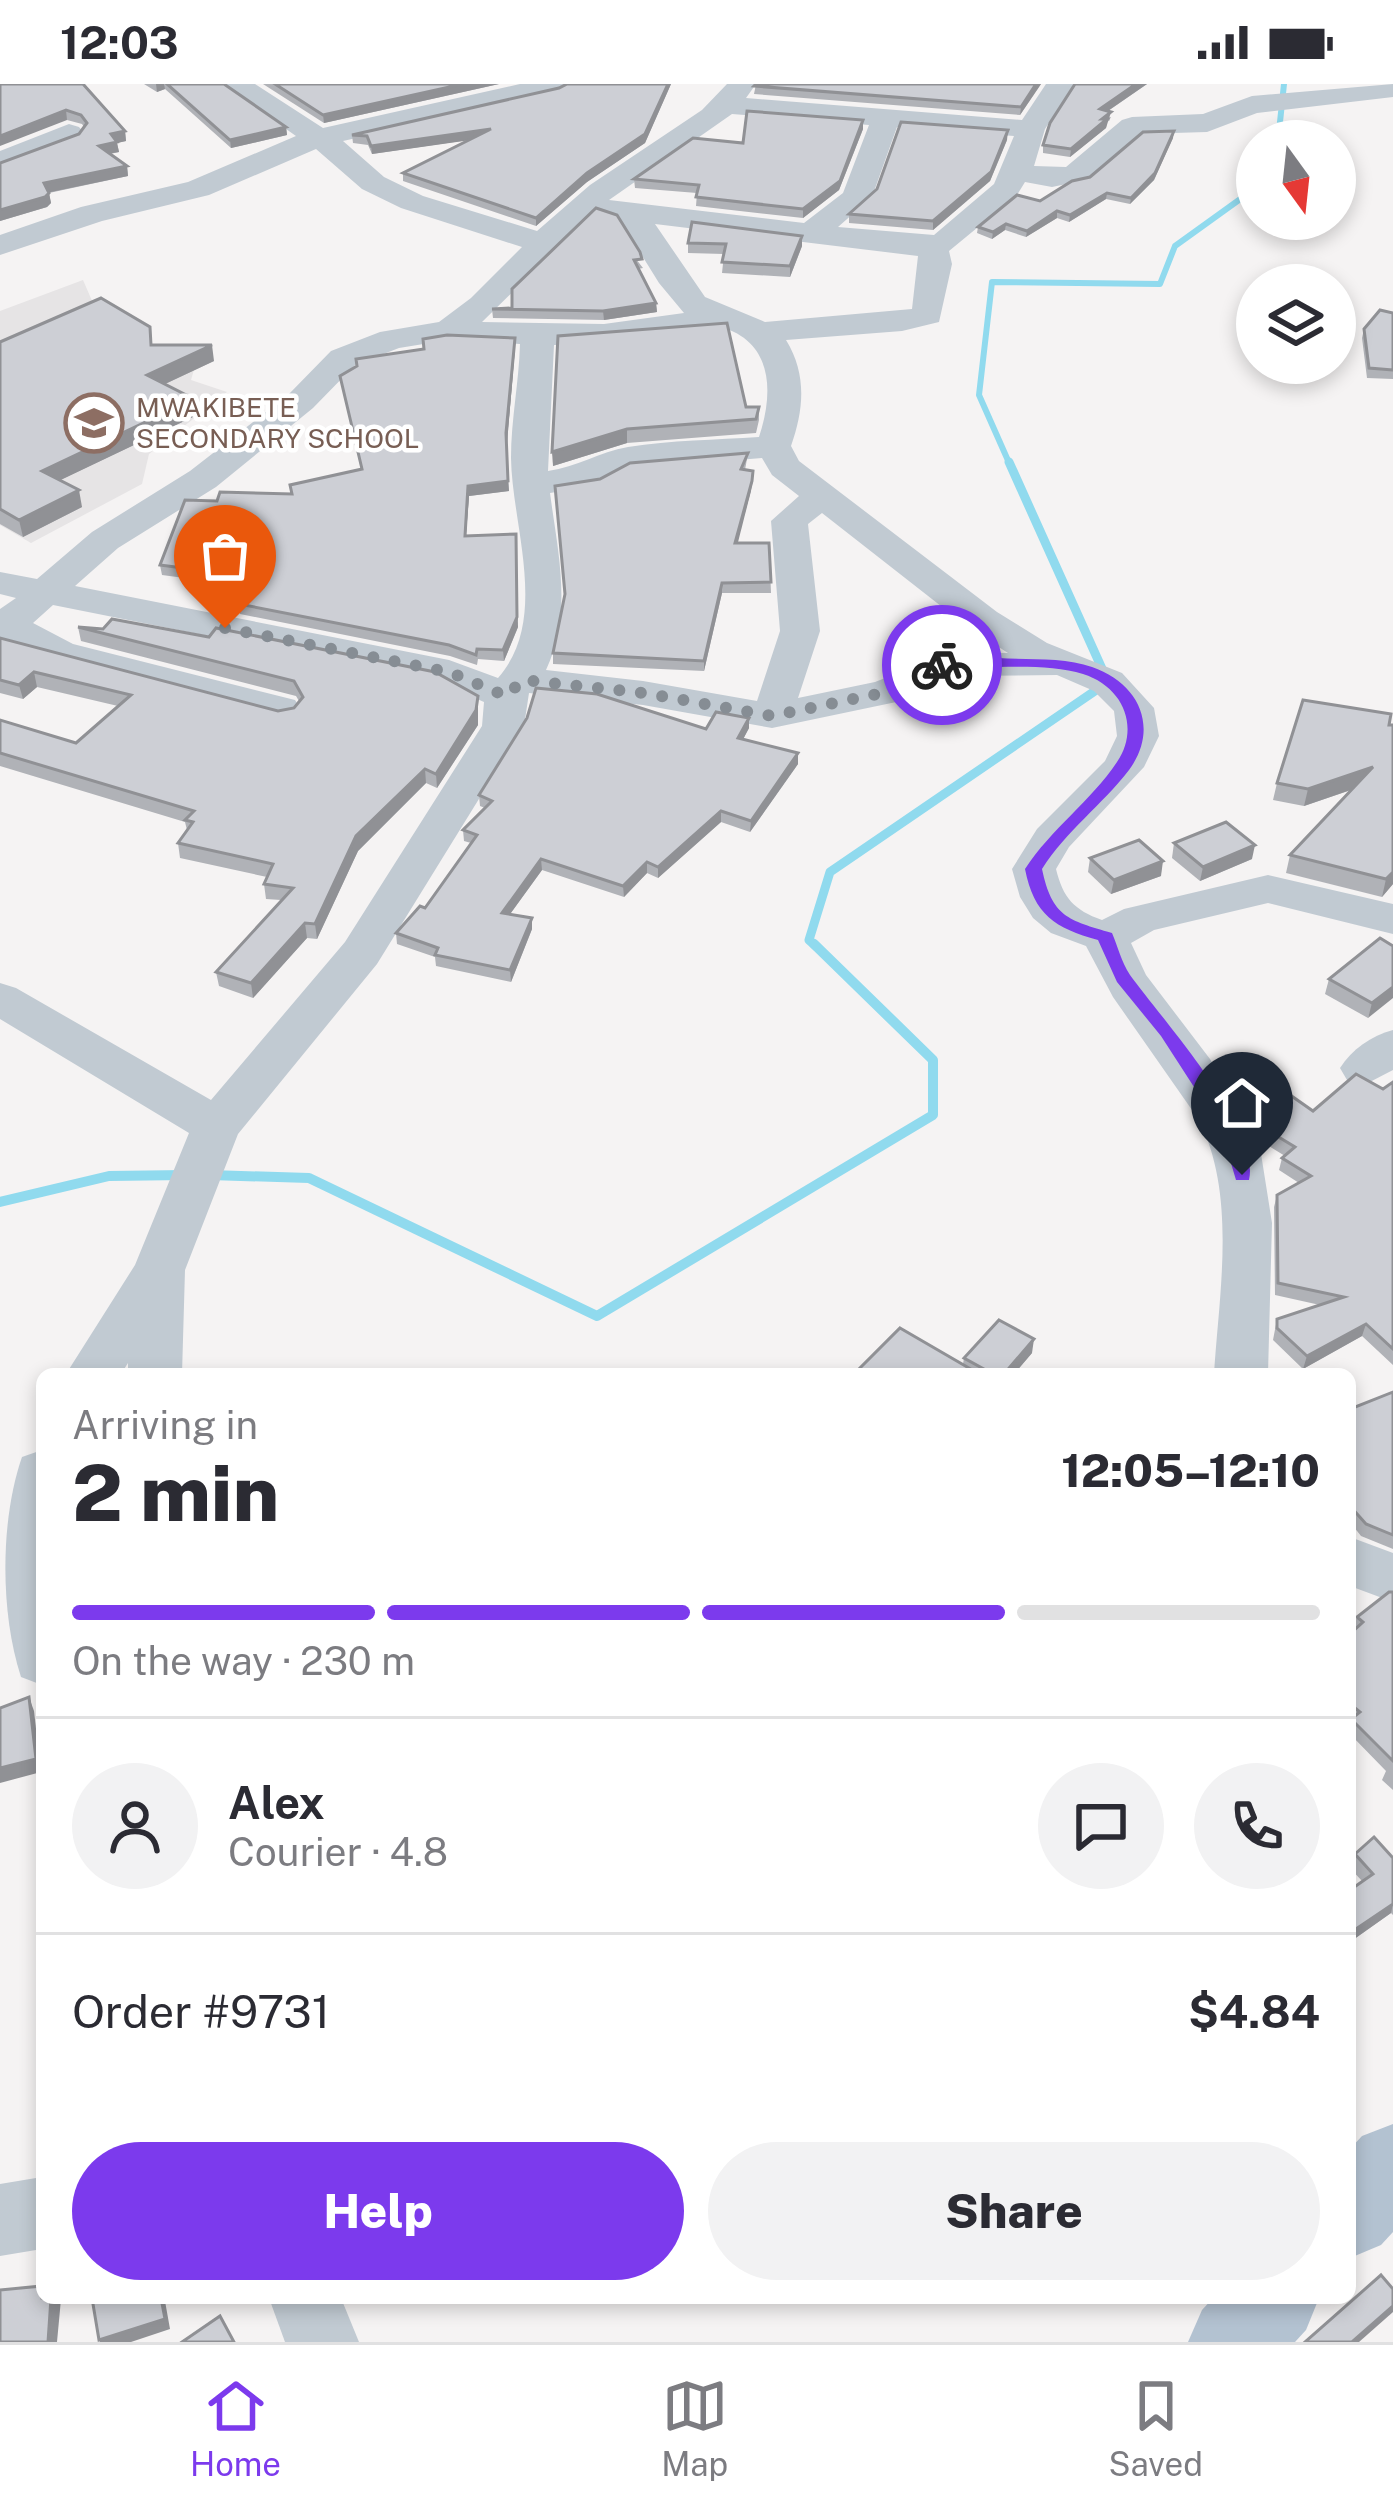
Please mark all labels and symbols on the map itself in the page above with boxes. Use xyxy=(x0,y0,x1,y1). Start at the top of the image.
north arrow xyxy=(1236,120,1356,240)
place label: MWAKIBETE SECONDARY SCHOOL xyxy=(136,391,419,454)
school or university icon: MWAKIBETE SECONDARY SCHOOL xyxy=(63,392,125,454)
pin xyxy=(174,505,276,628)
courier xyxy=(882,605,1002,725)
pin xyxy=(1191,1052,1293,1175)

